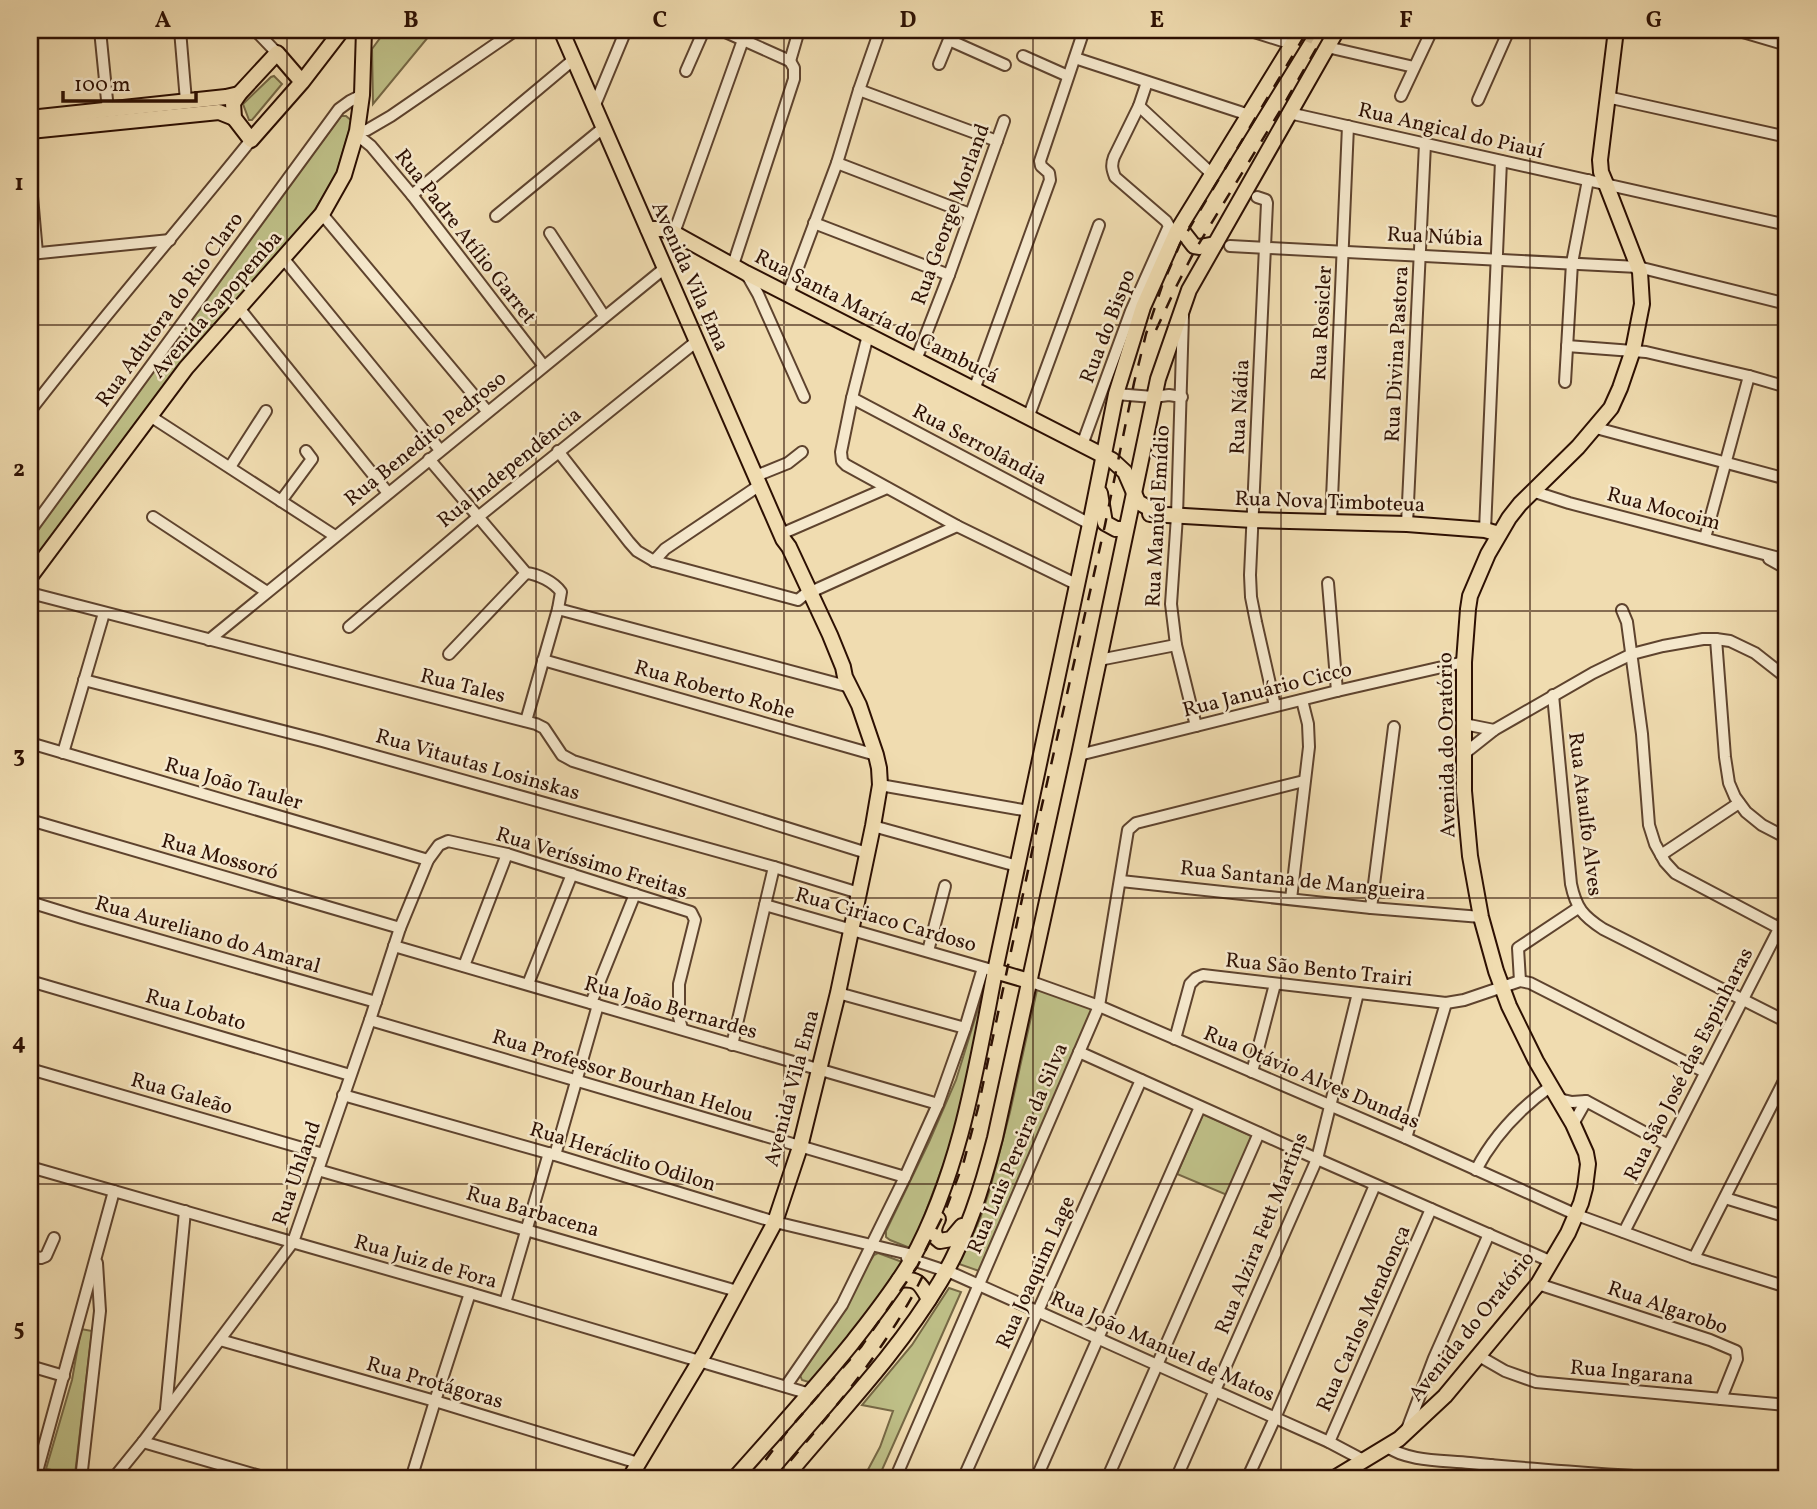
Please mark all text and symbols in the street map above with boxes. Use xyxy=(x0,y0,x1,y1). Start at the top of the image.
text: A xyxy=(155,5,171,37)
text: B xyxy=(403,5,419,37)
text: C xyxy=(653,5,667,37)
text: D xyxy=(900,5,917,37)
text: E xyxy=(1150,5,1164,37)
text: F xyxy=(1399,5,1413,37)
text: G xyxy=(1646,5,1662,37)
scale bar xyxy=(63,60,196,104)
text: 100 m xyxy=(74,71,131,100)
street label: Rua Angical do Piauí xyxy=(1355,96,1547,167)
street label: Rua George Morland xyxy=(905,120,998,309)
street label: Rua Padre Atílio Garret xyxy=(387,143,542,331)
text: 1 xyxy=(14,168,24,200)
street label: Avenida Vila Ema xyxy=(644,197,736,356)
street label: Rua Adutora do Rio Claro xyxy=(90,207,251,413)
street label: Rua Núbia xyxy=(1386,220,1484,255)
street label: Avenida Sapopemba xyxy=(145,225,290,385)
street label: Rua Santa María do Cambucá xyxy=(749,243,1003,392)
street label: Rua do Bispo xyxy=(1073,265,1143,388)
street label: Rua Rosicler xyxy=(1305,265,1340,381)
street label: Rua Divina Pastora xyxy=(1378,265,1417,443)
street label: Rua Nádia xyxy=(1224,359,1257,456)
street label: Rua Benedito Pedroso xyxy=(339,365,513,514)
street label: Rua Serrolândia xyxy=(907,398,1052,493)
street label: Rua Independência xyxy=(432,401,588,535)
street label: Rua Manúel Emídio xyxy=(1139,424,1178,608)
text: 2 xyxy=(13,454,25,486)
street label: Rua Mocoim xyxy=(1604,480,1724,539)
street label: Rua Nova Timboteua xyxy=(1234,485,1426,520)
street label: Avenida do Oratório xyxy=(1431,652,1464,838)
street label: Rua Roberto Rohe xyxy=(631,654,798,727)
street label: Rua Januário Cicco xyxy=(1180,655,1355,726)
street label: Rua Tales xyxy=(417,662,508,711)
street label: Rua Vitautas Losinskas xyxy=(372,722,583,808)
street label: Rua Ataulfo Alves xyxy=(1560,731,1609,898)
text: 3 xyxy=(13,740,25,772)
street label: Rua João Tauler xyxy=(161,751,306,818)
street label: Rua Veríssimo Freitas xyxy=(492,820,691,906)
street label: Rua Mossoró xyxy=(158,827,281,888)
street label: Rua Santana de Mangueira xyxy=(1178,854,1427,909)
street label: Rua Ciriaco Cardoso xyxy=(792,881,980,960)
street label: Rua Aureliano do Amaral xyxy=(91,889,324,982)
street label: Rua São José das Espinharas xyxy=(1618,943,1761,1187)
street label: Rua São Bento Trairi xyxy=(1224,946,1414,995)
street label: Rua João Bernardes xyxy=(580,970,761,1047)
street label: Rua Lobato xyxy=(142,982,249,1039)
street label: Avenida Vila Ema xyxy=(758,1007,827,1170)
street label: Rua Otávio Alves Dundas xyxy=(1199,1020,1424,1137)
street label: Rua Professor Bourhan Helou xyxy=(488,1023,757,1130)
text: 4 xyxy=(12,1027,26,1059)
street label: Rua Luis Pereira da Silva xyxy=(961,1039,1076,1258)
street label: Rua Galeão xyxy=(127,1066,236,1123)
street label: Rua Heráclito Odilon xyxy=(526,1115,719,1200)
street label: Rua Uhland xyxy=(266,1117,329,1230)
street label: Rua Alzira Fett Martins xyxy=(1209,1128,1316,1339)
street label: Rua Barbacena xyxy=(463,1180,603,1245)
street label: Rua Joaquim Lage xyxy=(990,1191,1083,1354)
street label: Rua Carlos Mendonça xyxy=(1310,1221,1419,1417)
street label: Rua Juiz de Fora xyxy=(351,1228,501,1297)
street label: Avenida do Oratório xyxy=(1402,1246,1542,1408)
street label: Rua Algarobo xyxy=(1603,1274,1732,1343)
street label: Rua João Manuel de Matos xyxy=(1046,1285,1279,1410)
text: 5 xyxy=(13,1313,25,1345)
street label: Rua Protágoras xyxy=(363,1350,506,1417)
street label: Rua Ingarana xyxy=(1569,1354,1695,1393)

